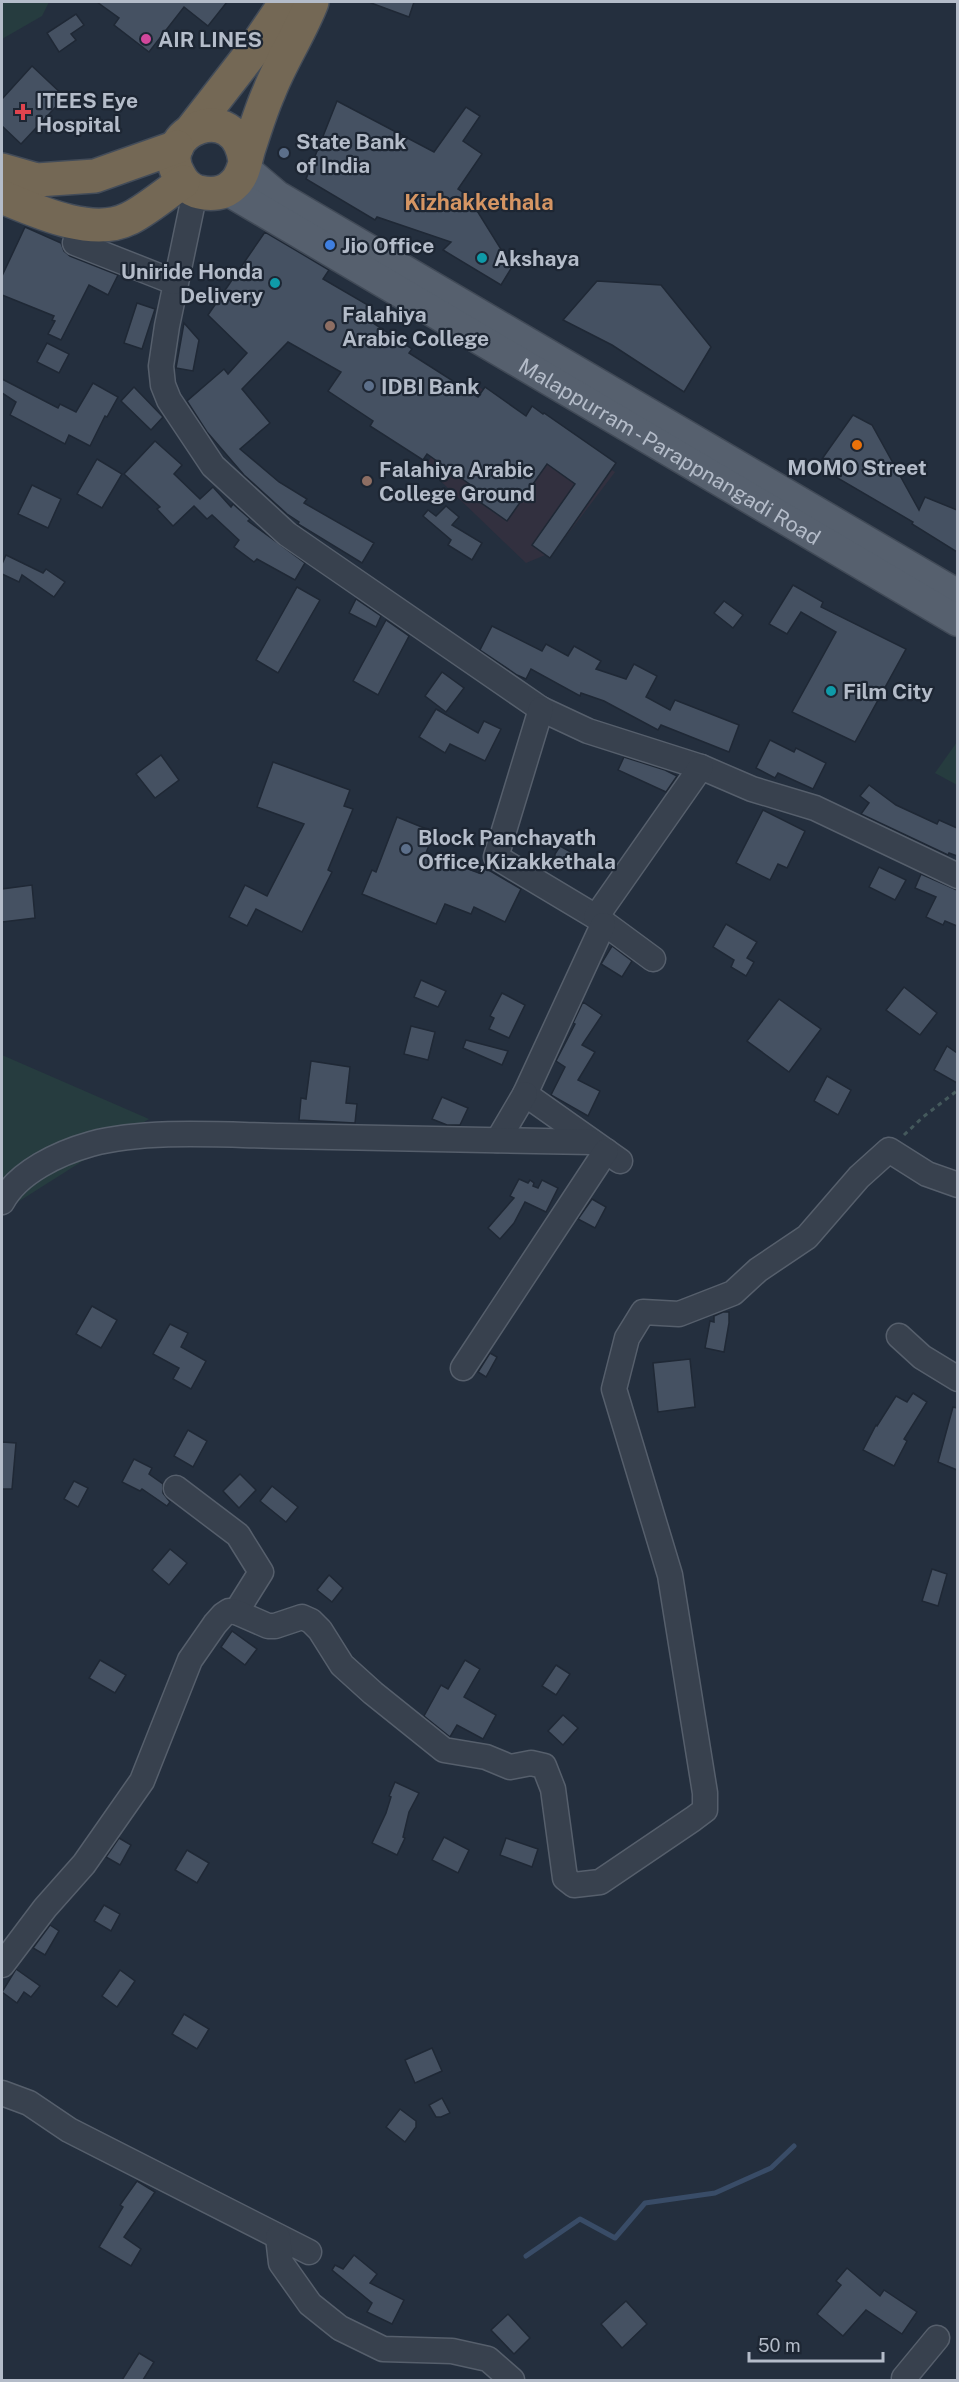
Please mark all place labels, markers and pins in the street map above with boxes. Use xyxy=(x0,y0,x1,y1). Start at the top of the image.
place label: AIR LINES xyxy=(158,27,262,52)
marker: AIR LINES xyxy=(139,32,153,46)
place label: ITEES Eye Hospital xyxy=(36,88,138,137)
marker: ITEES Eye Hospital xyxy=(14,103,32,121)
place label: State Bank of India xyxy=(296,129,407,178)
marker: State Bank of India xyxy=(277,146,291,160)
place label: Jio Office xyxy=(342,233,434,258)
marker: Jio Office xyxy=(323,238,337,252)
place label: Akshaya xyxy=(494,246,579,271)
marker: Akshaya xyxy=(475,251,489,265)
place label: Uniride Honda Delivery xyxy=(121,259,263,308)
marker: Uniride Honda Delivery xyxy=(268,276,282,290)
place label: Falahiya Arabic College xyxy=(342,302,489,351)
marker: Falahiya Arabic College xyxy=(323,319,337,333)
place label: IDBI Bank xyxy=(381,374,479,399)
marker: IDBI Bank xyxy=(362,379,376,393)
marker: MOMO Street xyxy=(850,438,864,452)
place label: MOMO Street xyxy=(787,455,927,480)
place label: Falahiya Arabic College Ground xyxy=(379,457,535,506)
marker: Falahiya Arabic College Ground xyxy=(360,474,374,488)
place label: Film City xyxy=(843,679,933,704)
marker: Film City xyxy=(824,684,838,698)
place label: Block Panchayath Office,Kizakkethala xyxy=(418,825,616,874)
marker: Block Panchayath Office,Kizakkethala xyxy=(399,842,413,856)

